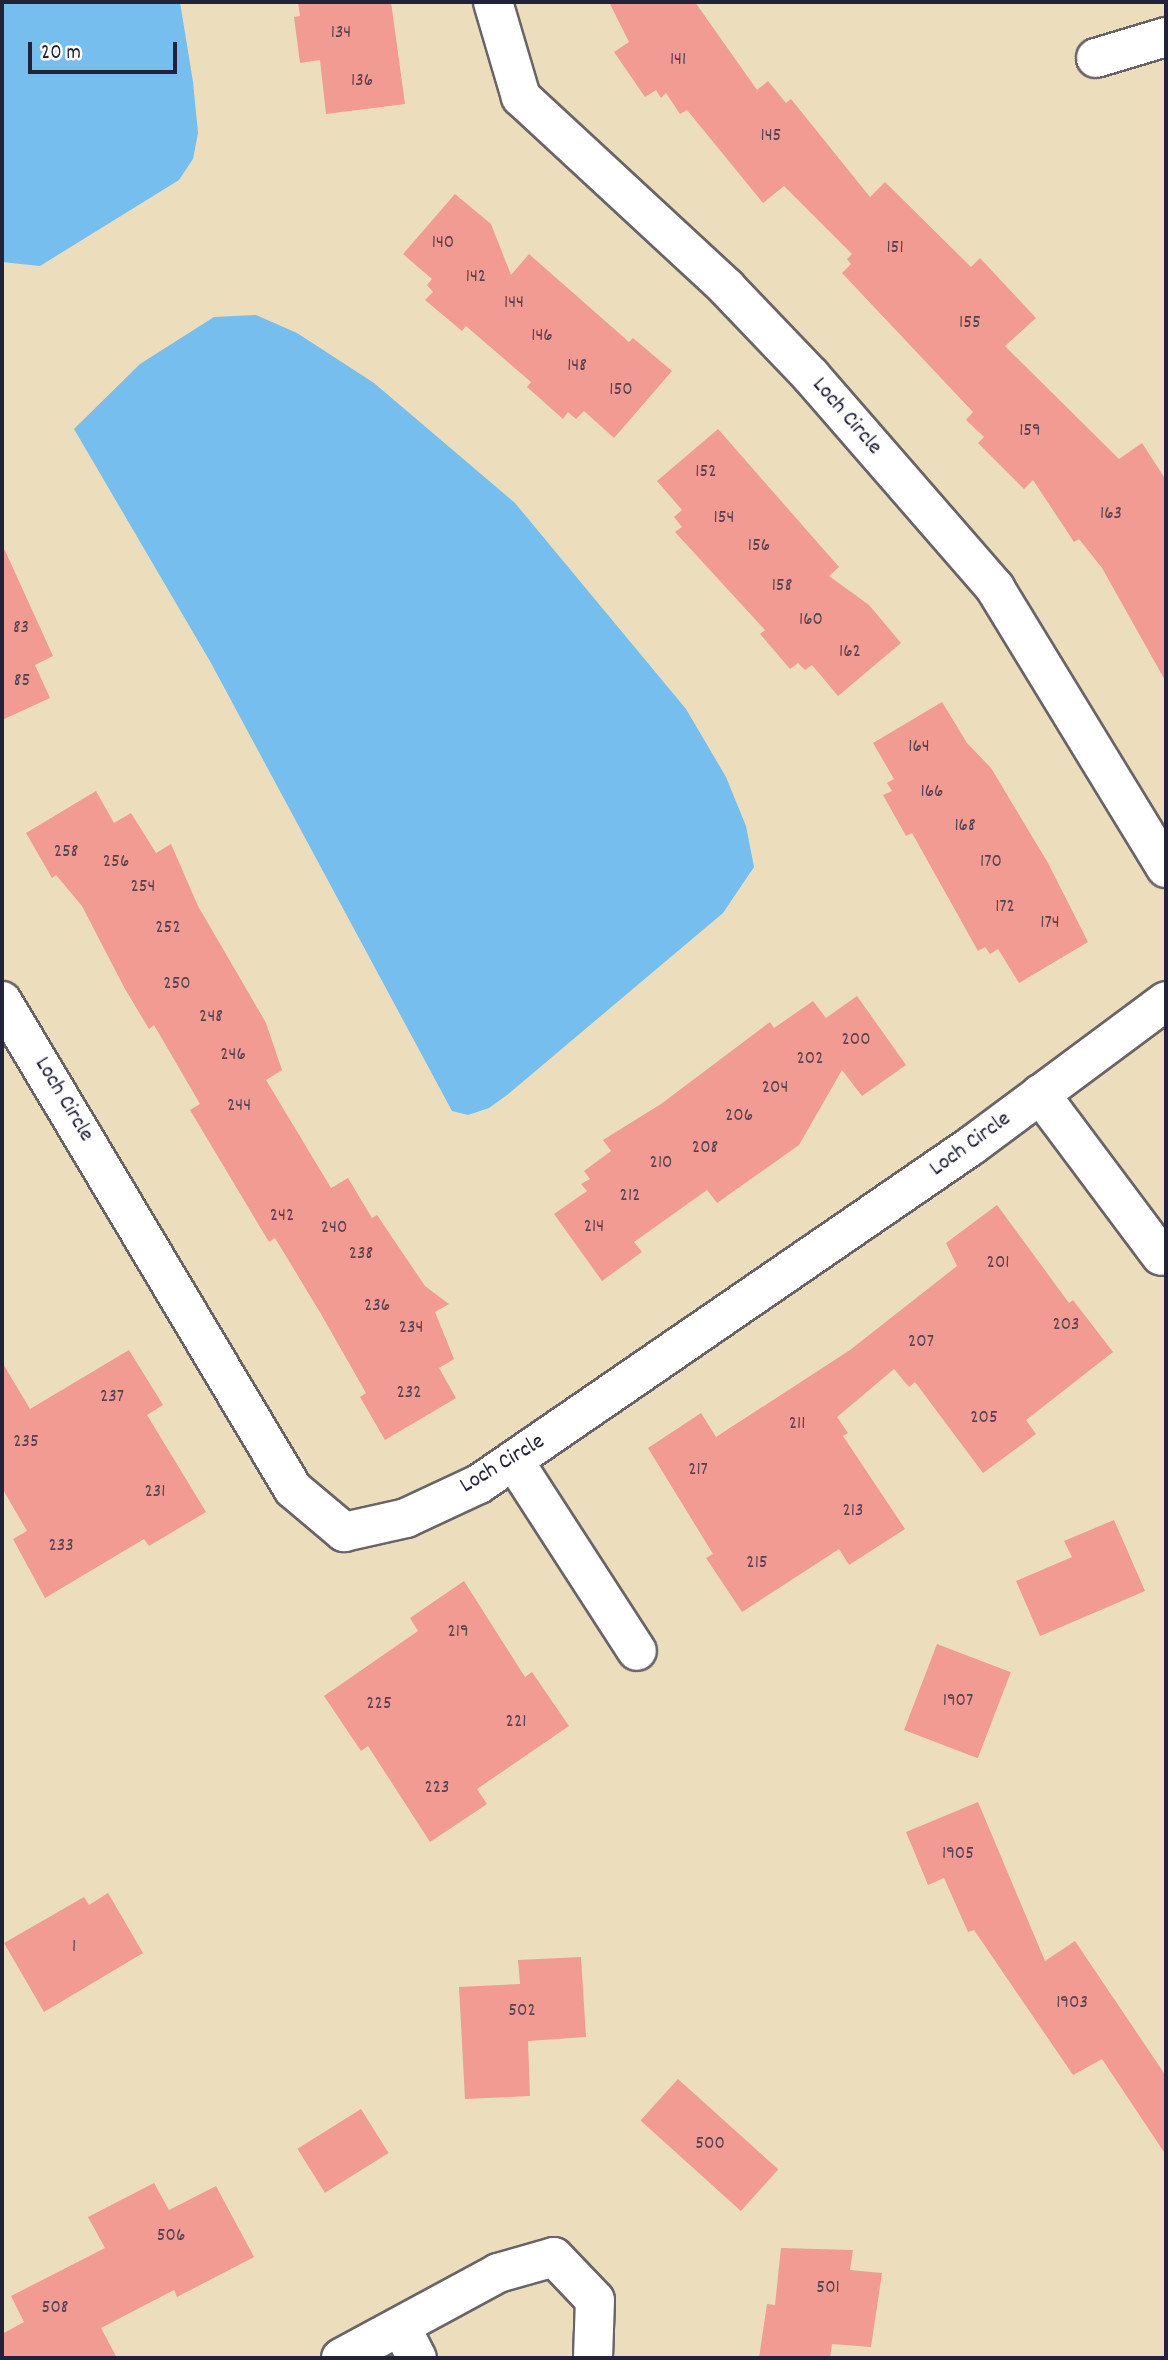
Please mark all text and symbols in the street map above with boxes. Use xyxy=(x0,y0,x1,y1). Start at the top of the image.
house number: 134 xyxy=(331,23,351,45)
scale bar xyxy=(32,28,180,72)
text: 20 m xyxy=(41,39,81,69)
house number: 141 xyxy=(670,50,686,72)
house number: 136 xyxy=(351,71,373,93)
house number: 145 xyxy=(761,126,781,148)
house number: 140 xyxy=(432,233,454,255)
house number: 151 xyxy=(886,238,904,260)
house number: 142 xyxy=(466,267,486,289)
house number: 144 xyxy=(504,293,524,315)
house number: 155 xyxy=(959,313,981,335)
house number: 146 xyxy=(531,326,553,348)
house number: 148 xyxy=(567,356,587,378)
street label: Loch Circle xyxy=(805,373,887,461)
house number: 150 xyxy=(609,380,633,402)
house number: 159 xyxy=(1019,421,1041,443)
house number: 152 xyxy=(695,462,717,484)
house number: 163 xyxy=(1100,504,1122,526)
house number: 154 xyxy=(714,508,734,530)
house number: 156 xyxy=(748,536,770,558)
house number: 158 xyxy=(772,576,792,598)
house number: 160 xyxy=(799,610,823,632)
house number: 83 xyxy=(13,618,29,640)
house number: 162 xyxy=(839,642,861,664)
house number: 85 xyxy=(14,671,30,693)
house number: 164 xyxy=(908,737,930,759)
house number: 166 xyxy=(921,782,943,804)
house number: 168 xyxy=(954,816,976,838)
house number: 258 xyxy=(54,842,78,864)
house number: 256 xyxy=(103,852,129,874)
house number: 170 xyxy=(980,852,1002,874)
house number: 254 xyxy=(131,877,155,899)
house number: 172 xyxy=(995,897,1015,919)
house number: 174 xyxy=(1040,913,1060,935)
house number: 252 xyxy=(155,918,181,940)
house number: 250 xyxy=(163,974,191,996)
house number: 248 xyxy=(199,1007,223,1029)
house number: 200 xyxy=(841,1030,871,1052)
house number: 246 xyxy=(220,1045,246,1067)
house number: 202 xyxy=(797,1049,823,1071)
street label: Loch Circle xyxy=(27,1053,99,1147)
house number: 204 xyxy=(762,1078,788,1100)
house number: 244 xyxy=(227,1096,251,1118)
house number: 206 xyxy=(725,1106,753,1128)
street label: Loch Circle xyxy=(925,1106,1017,1184)
house number: 208 xyxy=(692,1138,718,1160)
house number: 210 xyxy=(650,1153,672,1175)
house number: 212 xyxy=(620,1186,640,1208)
house number: 242 xyxy=(270,1206,294,1228)
house number: 214 xyxy=(584,1217,604,1239)
house number: 240 xyxy=(321,1218,347,1240)
house number: 238 xyxy=(349,1244,373,1266)
house number: 201 xyxy=(987,1253,1009,1275)
house number: 236 xyxy=(364,1296,390,1318)
house number: 203 xyxy=(1052,1315,1080,1337)
house number: 234 xyxy=(399,1318,423,1340)
house number: 207 xyxy=(908,1332,934,1354)
house number: 232 xyxy=(396,1383,422,1405)
house number: 237 xyxy=(100,1387,124,1409)
house number: 205 xyxy=(970,1408,998,1430)
house number: 211 xyxy=(789,1414,805,1436)
street label: Loch Circle xyxy=(456,1429,550,1501)
house number: 235 xyxy=(13,1432,39,1454)
house number: 217 xyxy=(688,1460,708,1482)
house number: 231 xyxy=(145,1482,165,1504)
house number: 213 xyxy=(843,1501,863,1523)
house number: 233 xyxy=(48,1536,74,1558)
house number: 215 xyxy=(746,1553,768,1575)
house number: 219 xyxy=(447,1622,469,1644)
house number: 1907 xyxy=(943,1691,973,1713)
house number: 225 xyxy=(366,1694,392,1716)
house number: 221 xyxy=(506,1712,526,1734)
house number: 223 xyxy=(424,1778,450,1800)
house number: 1905 xyxy=(942,1844,974,1866)
house number: 1 xyxy=(72,1937,76,1959)
house number: 1903 xyxy=(1056,1993,1088,2015)
house number: 502 xyxy=(508,2001,536,2023)
house number: 500 xyxy=(695,2134,725,2156)
house number: 506 xyxy=(157,2226,185,2248)
house number: 501 xyxy=(816,2278,840,2300)
house number: 508 xyxy=(42,2298,68,2320)

